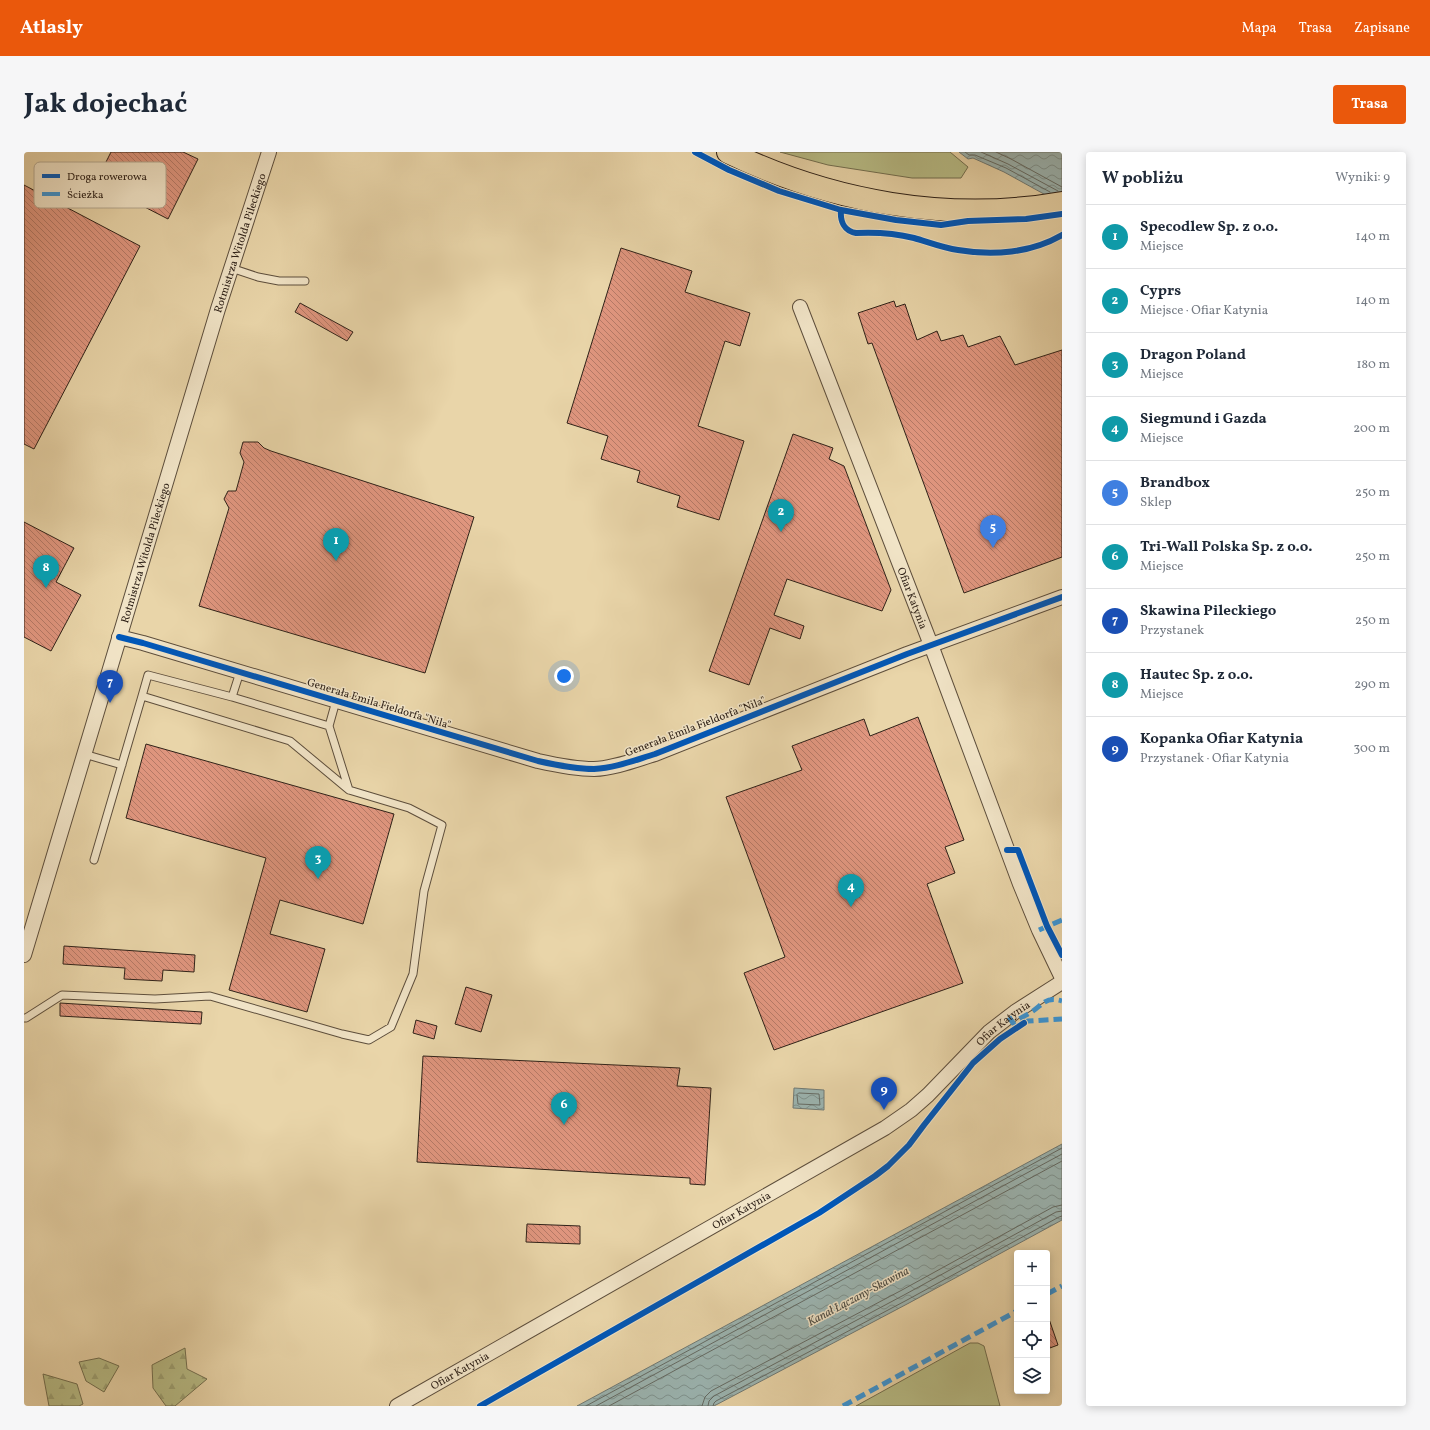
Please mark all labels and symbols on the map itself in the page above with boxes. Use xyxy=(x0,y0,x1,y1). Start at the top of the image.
legend xyxy=(34,162,166,208)
text: Droga rowerowa xyxy=(67,170,148,185)
street label: Rotmistrza Witolda Pileckiego xyxy=(211,172,271,315)
text: Ścieżka xyxy=(67,188,104,203)
street label: Rotmistrza Witolda Pileckiego xyxy=(118,481,174,625)
pin: 2 xyxy=(768,499,794,532)
pin: 5 xyxy=(980,515,1006,548)
pin: 1 xyxy=(323,528,349,561)
pin: 8 xyxy=(33,555,59,588)
street label: Ofiar Katynia xyxy=(893,565,930,632)
your location xyxy=(554,666,574,686)
pin: 7 xyxy=(97,670,123,703)
street label: Generała Emila Fieldorfa "Nila" xyxy=(305,675,452,734)
street label: Generała Emila Fieldorfa "Nila" xyxy=(623,694,768,761)
pin: 3 xyxy=(305,846,331,879)
pin: 4 xyxy=(838,874,864,907)
street label: Ofiar Katynia xyxy=(973,998,1034,1050)
pin: 9 xyxy=(871,1077,897,1110)
pin: 6 xyxy=(551,1092,577,1125)
street label: Ofiar Katynia xyxy=(710,1188,774,1234)
water label: Kanał Łączany-Skawina xyxy=(805,1263,912,1330)
street label: Ofiar Katynia xyxy=(428,1349,493,1394)

